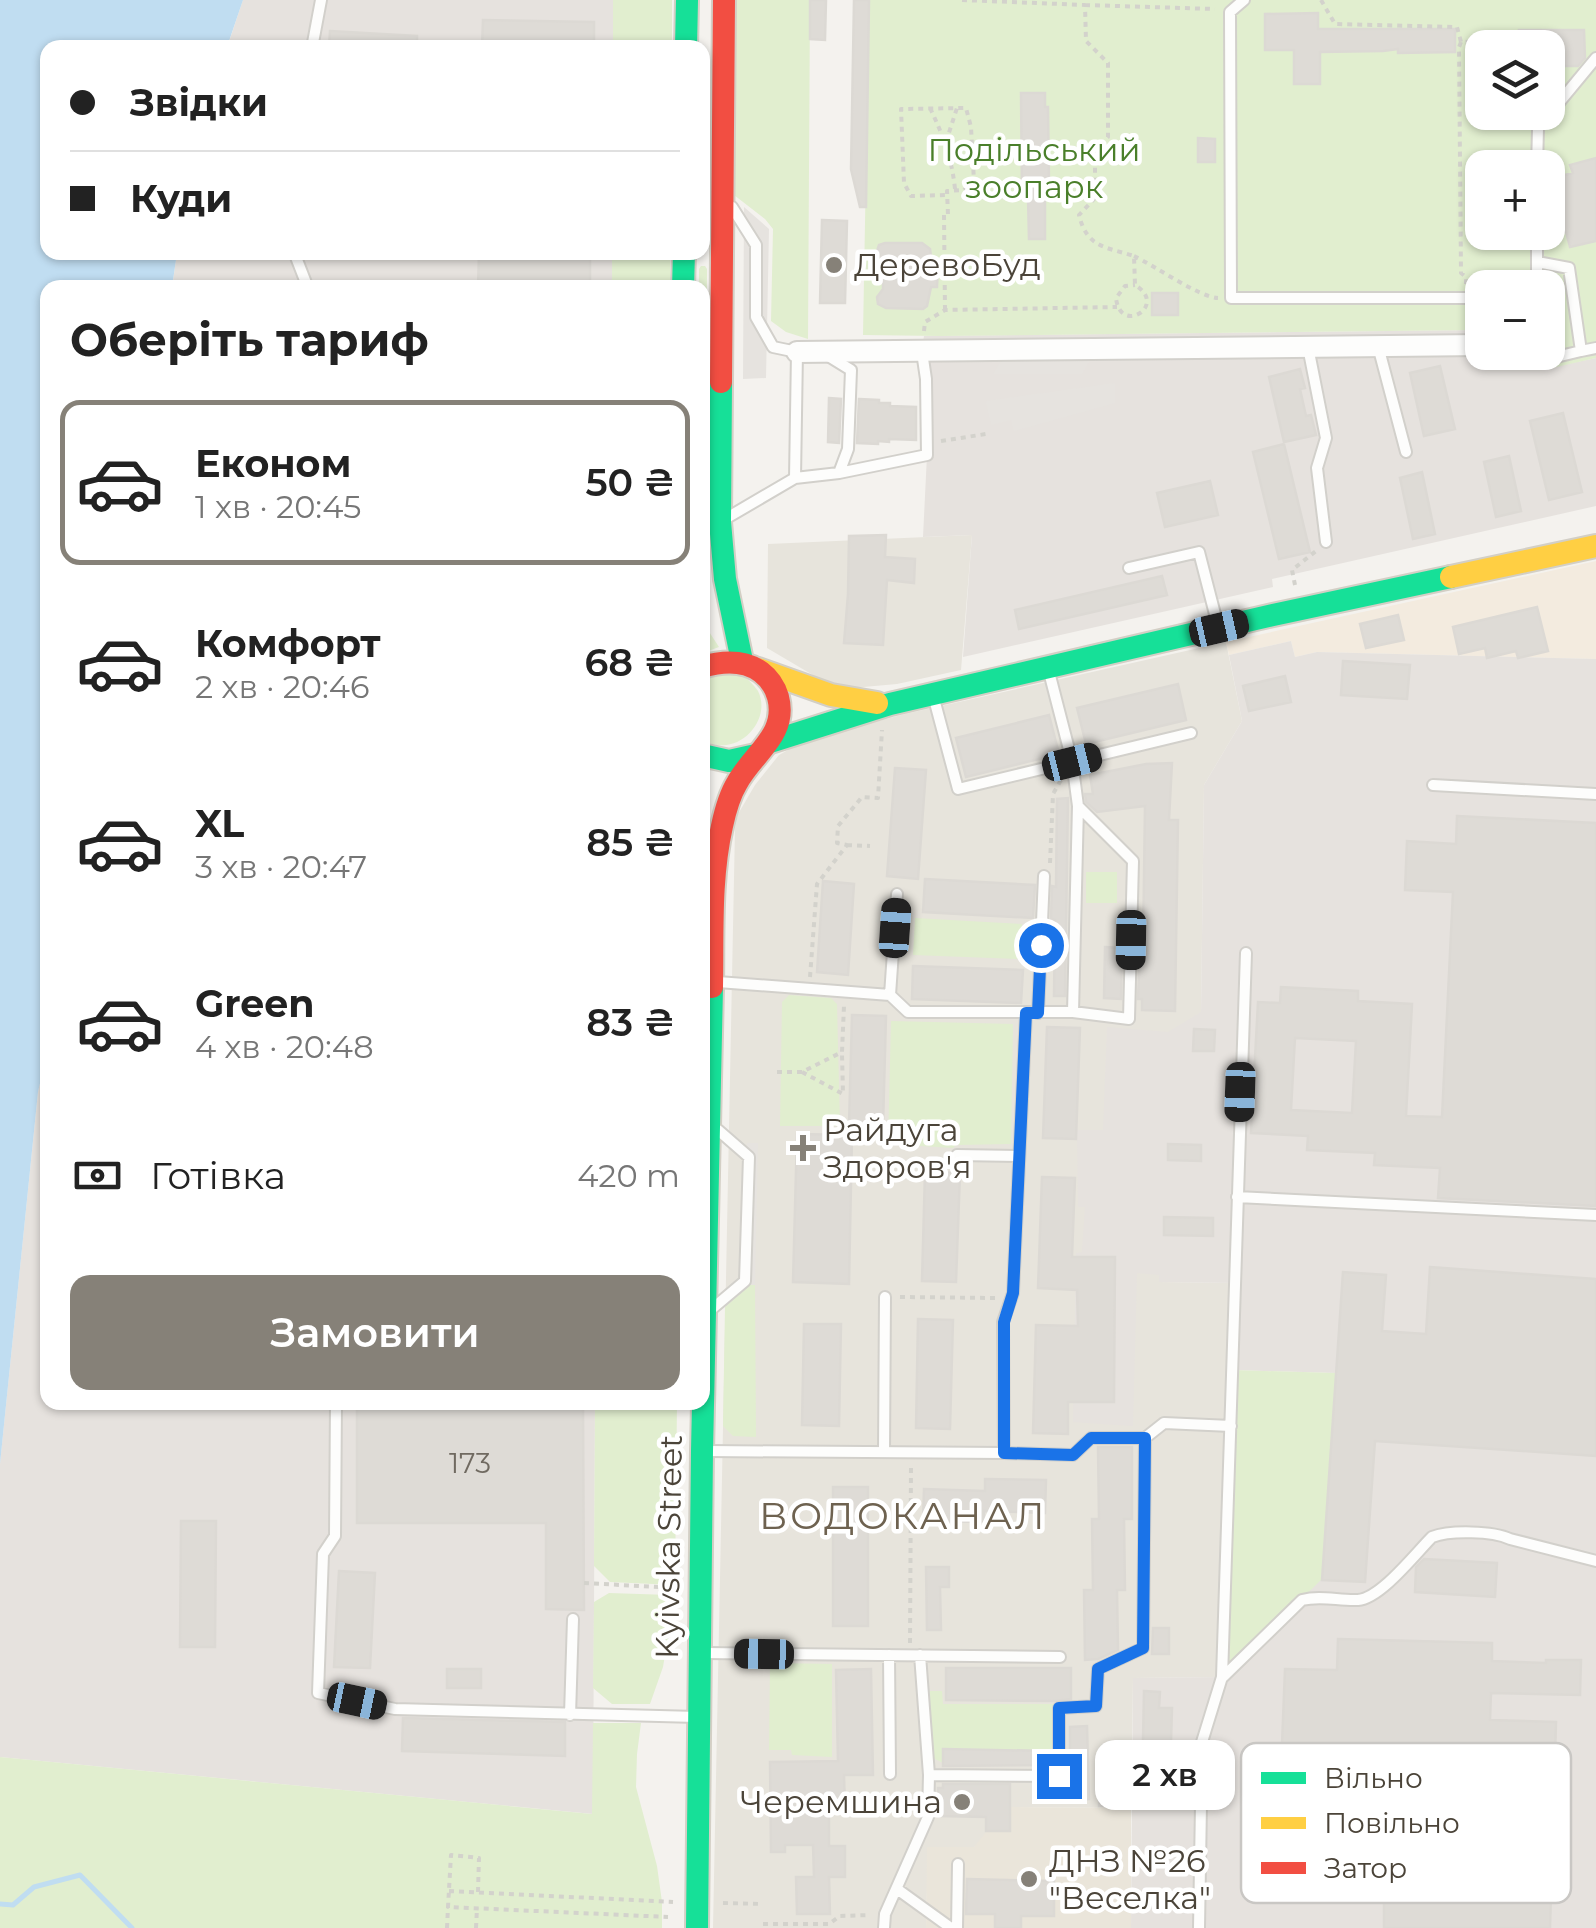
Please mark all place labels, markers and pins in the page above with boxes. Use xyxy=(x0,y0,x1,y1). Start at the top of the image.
place label: ДеревоБуд xyxy=(854,245,1041,284)
marker: ДеревоБуд xyxy=(823,254,845,276)
place label: Райдуга Здоров'я xyxy=(823,1110,972,1186)
marker: Райдуга Здоров'я xyxy=(792,1137,814,1159)
place label: Черемшина xyxy=(740,1782,942,1821)
marker: Черемшина xyxy=(951,1791,973,1813)
place label: ДНЗ №26 "Веселка" xyxy=(1049,1841,1211,1917)
marker: ДНЗ №26 "Веселка" xyxy=(1018,1868,1040,1890)

